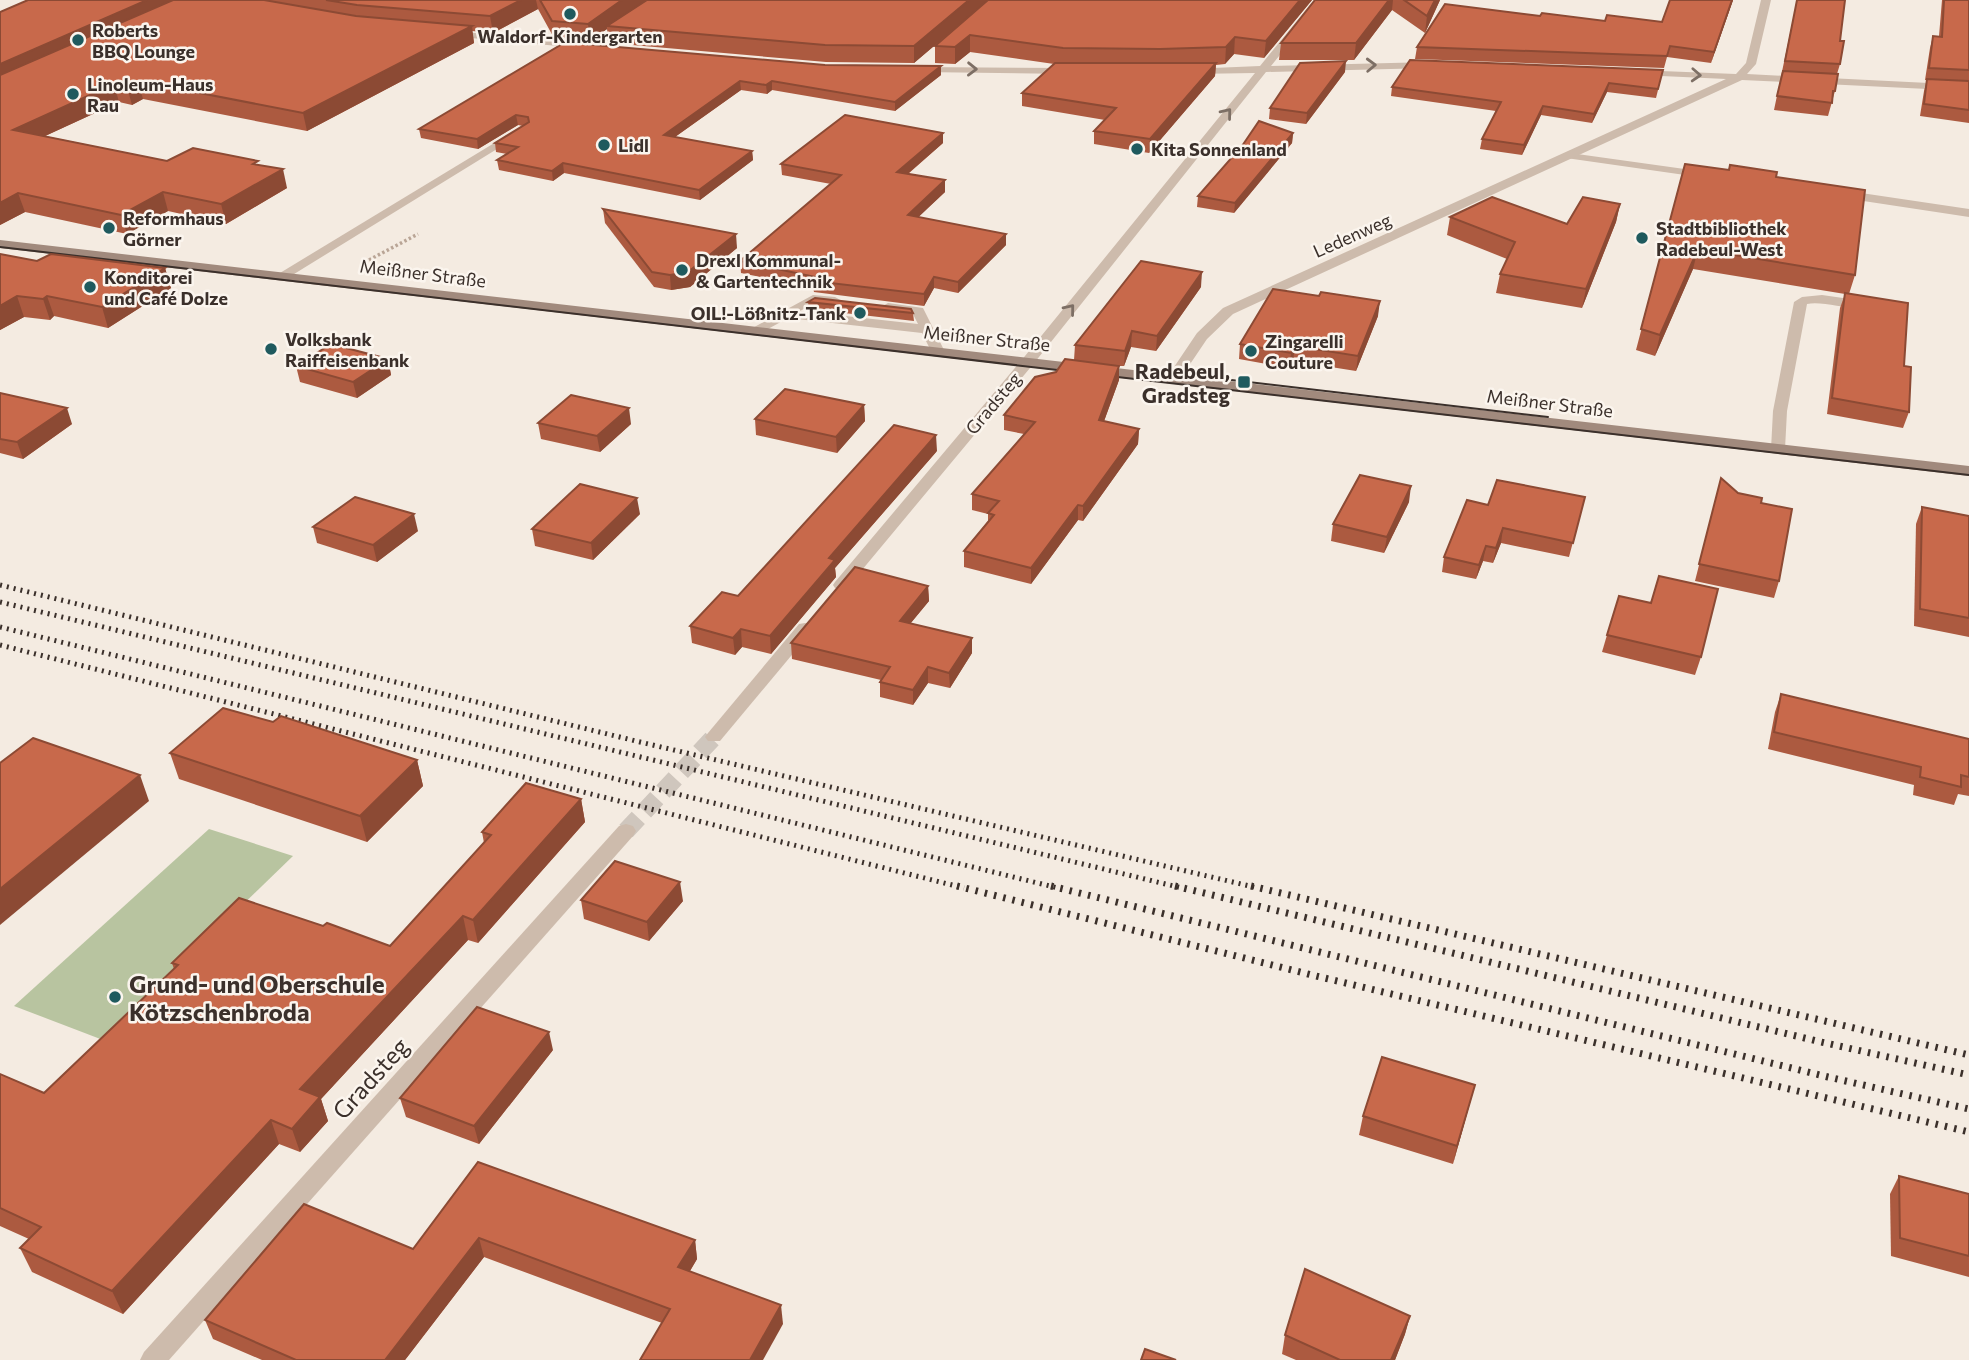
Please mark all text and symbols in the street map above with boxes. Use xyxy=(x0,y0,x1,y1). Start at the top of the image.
marker: Waldorf-Kindergarten xyxy=(562,6,578,22)
place label: Roberts BBQ Lounge xyxy=(92,19,195,62)
place label: Waldorf-Kindergarten xyxy=(477,25,663,47)
marker: Roberts BBQ Lounge xyxy=(70,32,86,48)
one-way arrow xyxy=(1365,57,1376,72)
one-way arrow xyxy=(967,61,978,77)
one-way arrow xyxy=(1691,67,1702,82)
place label: Linoleum-Haus Rau xyxy=(87,73,213,116)
marker: Linoleum-Haus Rau xyxy=(65,86,81,102)
one-way arrow xyxy=(1219,108,1232,120)
place label: Lidl xyxy=(618,134,649,156)
marker: Lidl xyxy=(596,137,612,153)
place label: Kita Sonnenland xyxy=(1151,138,1287,160)
marker: Kita Sonnenland xyxy=(1129,141,1145,157)
place label: Reformhaus Görner xyxy=(123,207,224,250)
street label: Ledenweg xyxy=(1310,208,1395,262)
place label: Stadtbibliothek Radebeul-West xyxy=(1656,217,1787,260)
marker: Reformhaus Görner xyxy=(101,220,117,236)
marker: Stadtbibliothek Radebeul-West xyxy=(1634,230,1650,246)
place label: Drexl Kommunal- & Gartentechnik xyxy=(696,249,841,292)
street label: Meißner Straße xyxy=(359,254,487,292)
marker: Drexl Kommunal- & Gartentechnik xyxy=(674,262,690,278)
place label: Konditorei und Café Dolze xyxy=(104,266,228,309)
marker: Konditorei und Café Dolze xyxy=(82,279,98,295)
place label: OIL!-Lößnitz-Tank xyxy=(691,302,847,324)
marker: OIL!-Lößnitz-Tank xyxy=(852,305,868,321)
one-way arrow xyxy=(1061,305,1074,317)
street label: Meißner Straße xyxy=(923,320,1051,356)
place label: Volksbank Raiffeisenbank xyxy=(285,328,410,371)
place label: Zingarelli Couture xyxy=(1265,330,1344,373)
marker: Volksbank Raiffeisenbank xyxy=(263,341,279,357)
marker: Zingarelli Couture xyxy=(1243,343,1259,359)
place label: Radebeul, Gradsteg xyxy=(1135,358,1230,407)
street label: Gradsteg xyxy=(961,367,1026,439)
marker: Radebeul, Gradsteg xyxy=(1236,374,1252,390)
street label: Meißner Straße xyxy=(1486,384,1614,422)
place label: Grund- und Oberschule Kötzschenbroda xyxy=(129,969,385,1026)
marker: Grund- und Oberschule Kötzschenbroda xyxy=(107,989,123,1005)
street label: Gradsteg xyxy=(326,1031,414,1125)

